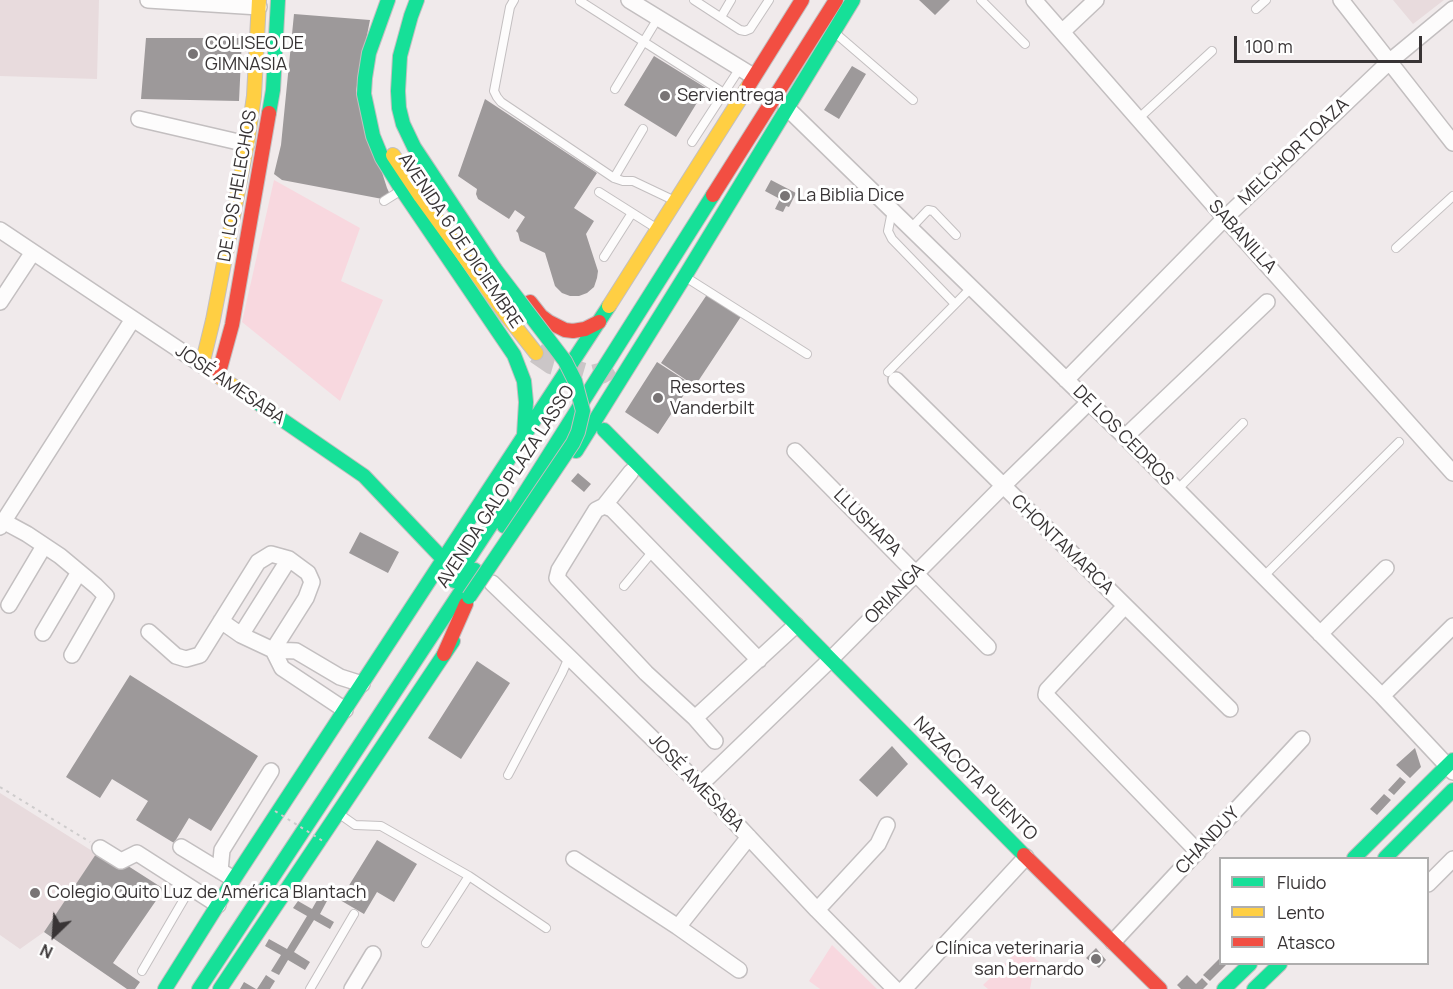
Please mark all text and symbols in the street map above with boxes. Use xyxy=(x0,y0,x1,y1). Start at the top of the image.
scale bar xyxy=(1237,24,1424,62)
place label: COLISEO DE GIMNASIA xyxy=(205,33,304,76)
text: 100 m xyxy=(1245,34,1293,58)
marker: COLISEO DE GIMNASIA xyxy=(186,47,200,61)
place label: Servientrega xyxy=(677,85,784,107)
marker: Servientrega xyxy=(658,89,672,103)
street label: MELCHOR TOAZA xyxy=(1234,94,1354,210)
street label: DE LOS HELECHOS xyxy=(214,109,262,263)
street label: AVENIDA 6 DE DICIEMBRE xyxy=(393,149,527,333)
place label: La Biblia Dice xyxy=(797,185,904,207)
marker: La Biblia Dice xyxy=(778,189,792,203)
street label: SABANILLA xyxy=(1203,196,1281,278)
street label: JOSÉ AMESABA xyxy=(171,340,289,430)
place label: Resortes Vanderbilt xyxy=(670,377,755,420)
street label: DE LOS CEDROS xyxy=(1068,381,1178,491)
street label: AVENIDA GALO PLAZA LASSO xyxy=(432,382,580,592)
marker: Resortes Vanderbilt xyxy=(651,391,665,405)
street label: LLUSHAPA xyxy=(829,485,905,561)
street label: CHONTAMARCA xyxy=(1006,491,1118,599)
street label: ORIANGA xyxy=(861,559,929,629)
street label: NAZACOTA PUENTO xyxy=(908,712,1042,846)
street label: JOSÉ AMESABA xyxy=(644,730,748,836)
street label: CHANDUY xyxy=(1172,803,1244,879)
legend xyxy=(1219,857,1429,965)
text: Fluido xyxy=(1277,870,1326,894)
place label: Colegio Quito Luz de América Blantach xyxy=(47,882,366,904)
marker: Colegio Quito Luz de América Blantach xyxy=(28,886,42,900)
text: Lento xyxy=(1277,900,1325,924)
north arrow xyxy=(24,905,84,965)
text: Atasco xyxy=(1277,930,1335,954)
place label: Clínica veterinaria san bernardo xyxy=(936,938,1084,980)
text: N xyxy=(37,939,56,964)
marker: Clínica veterinaria san bernardo xyxy=(1089,952,1103,966)

